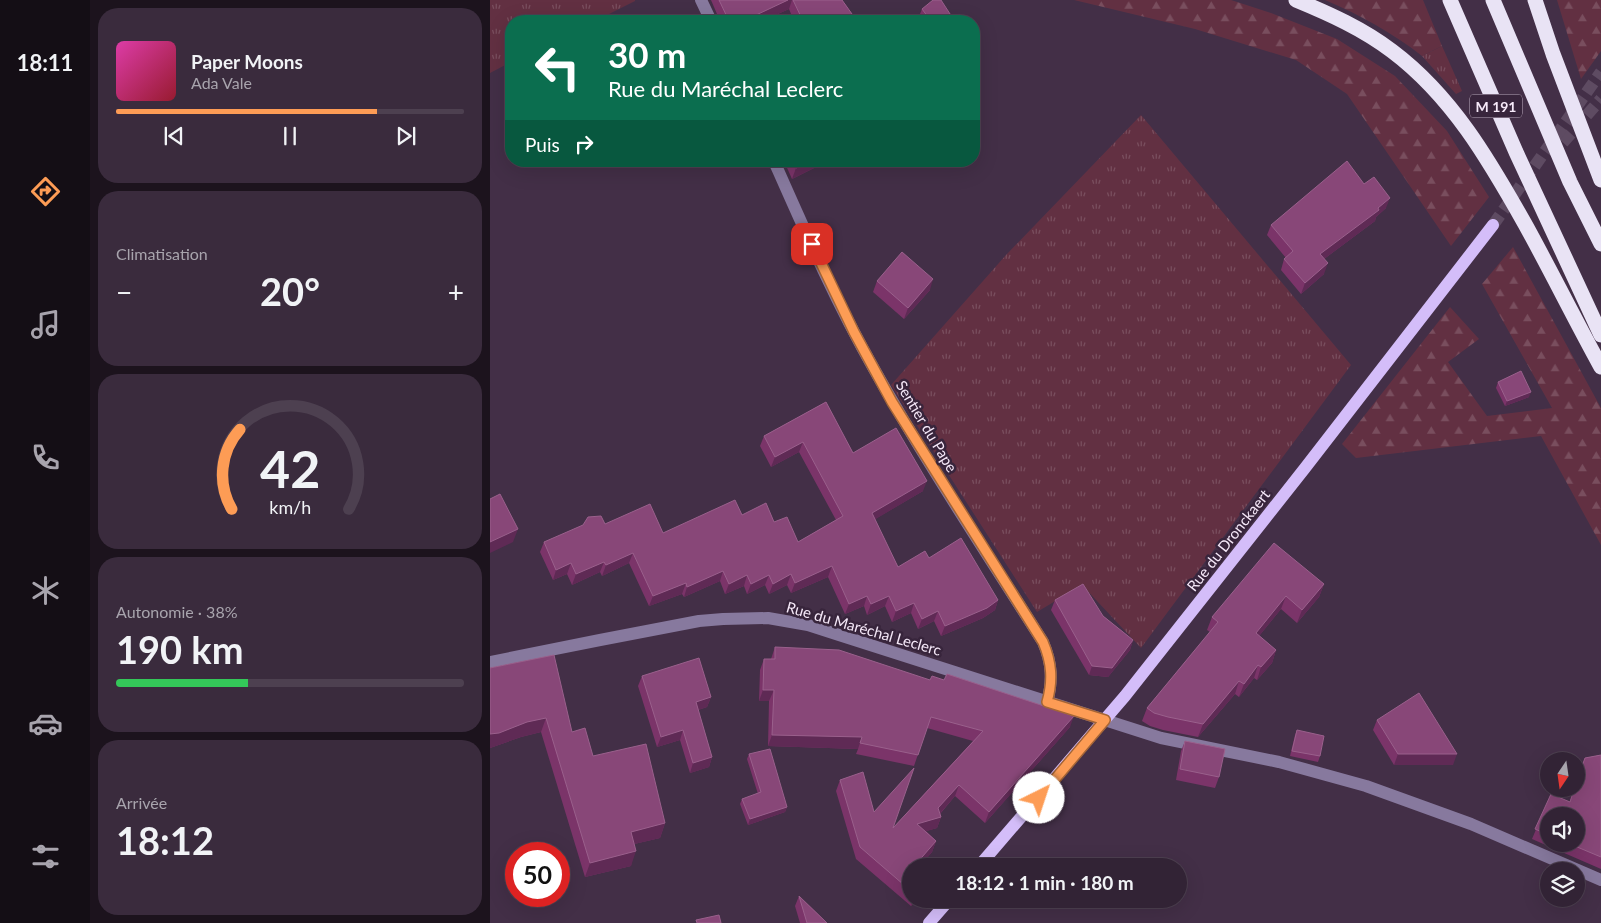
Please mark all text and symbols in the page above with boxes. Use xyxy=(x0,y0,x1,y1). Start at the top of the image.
text: 30 m xyxy=(608,33,686,75)
icon: left xyxy=(525,35,590,100)
text: 18:11 xyxy=(17,49,73,76)
text: Paper Moons xyxy=(191,50,303,73)
text: Ada Vale xyxy=(191,73,252,92)
text: Rue du Maréchal Leclerc xyxy=(608,75,843,102)
road number: M 191 xyxy=(1470,94,1522,118)
icon: previous xyxy=(160,122,188,150)
icon: pause xyxy=(276,122,304,150)
icon: next xyxy=(392,122,420,150)
icon: right xyxy=(570,130,598,158)
text: Puis xyxy=(525,133,560,156)
icon: directions xyxy=(28,174,63,209)
pin xyxy=(791,223,833,265)
icon: arrive xyxy=(798,230,826,258)
text: Climatisation xyxy=(116,244,208,263)
text: 20° xyxy=(260,268,320,314)
text: − xyxy=(116,275,132,309)
text: + xyxy=(448,275,464,309)
icon: music xyxy=(28,307,63,342)
street label: Sentier du Pape xyxy=(893,377,961,475)
text: 42 xyxy=(260,437,320,499)
icon: phone xyxy=(28,440,63,475)
street label: Rue du Dronckaert xyxy=(1183,485,1274,594)
text: km/h xyxy=(269,496,311,518)
icon: climate xyxy=(28,573,63,608)
street label: Rue du Maréchal Leclerc xyxy=(784,597,944,659)
text: Autonomie · 38% xyxy=(116,602,238,621)
text: 190 km xyxy=(116,626,244,672)
icon: car xyxy=(28,706,63,741)
north arrow xyxy=(1540,752,1585,798)
map controls xyxy=(1540,752,1585,907)
position arrow xyxy=(1012,771,1064,823)
text: Arrivée xyxy=(116,793,167,812)
button: sound xyxy=(1540,807,1585,852)
text: 18:12 xyxy=(116,817,214,863)
icon: filters xyxy=(28,839,63,874)
speed limit sign: 50 xyxy=(505,842,570,907)
button: layers xyxy=(1540,862,1585,907)
text: 18:12 · 1 min · 180 m xyxy=(955,871,1134,894)

